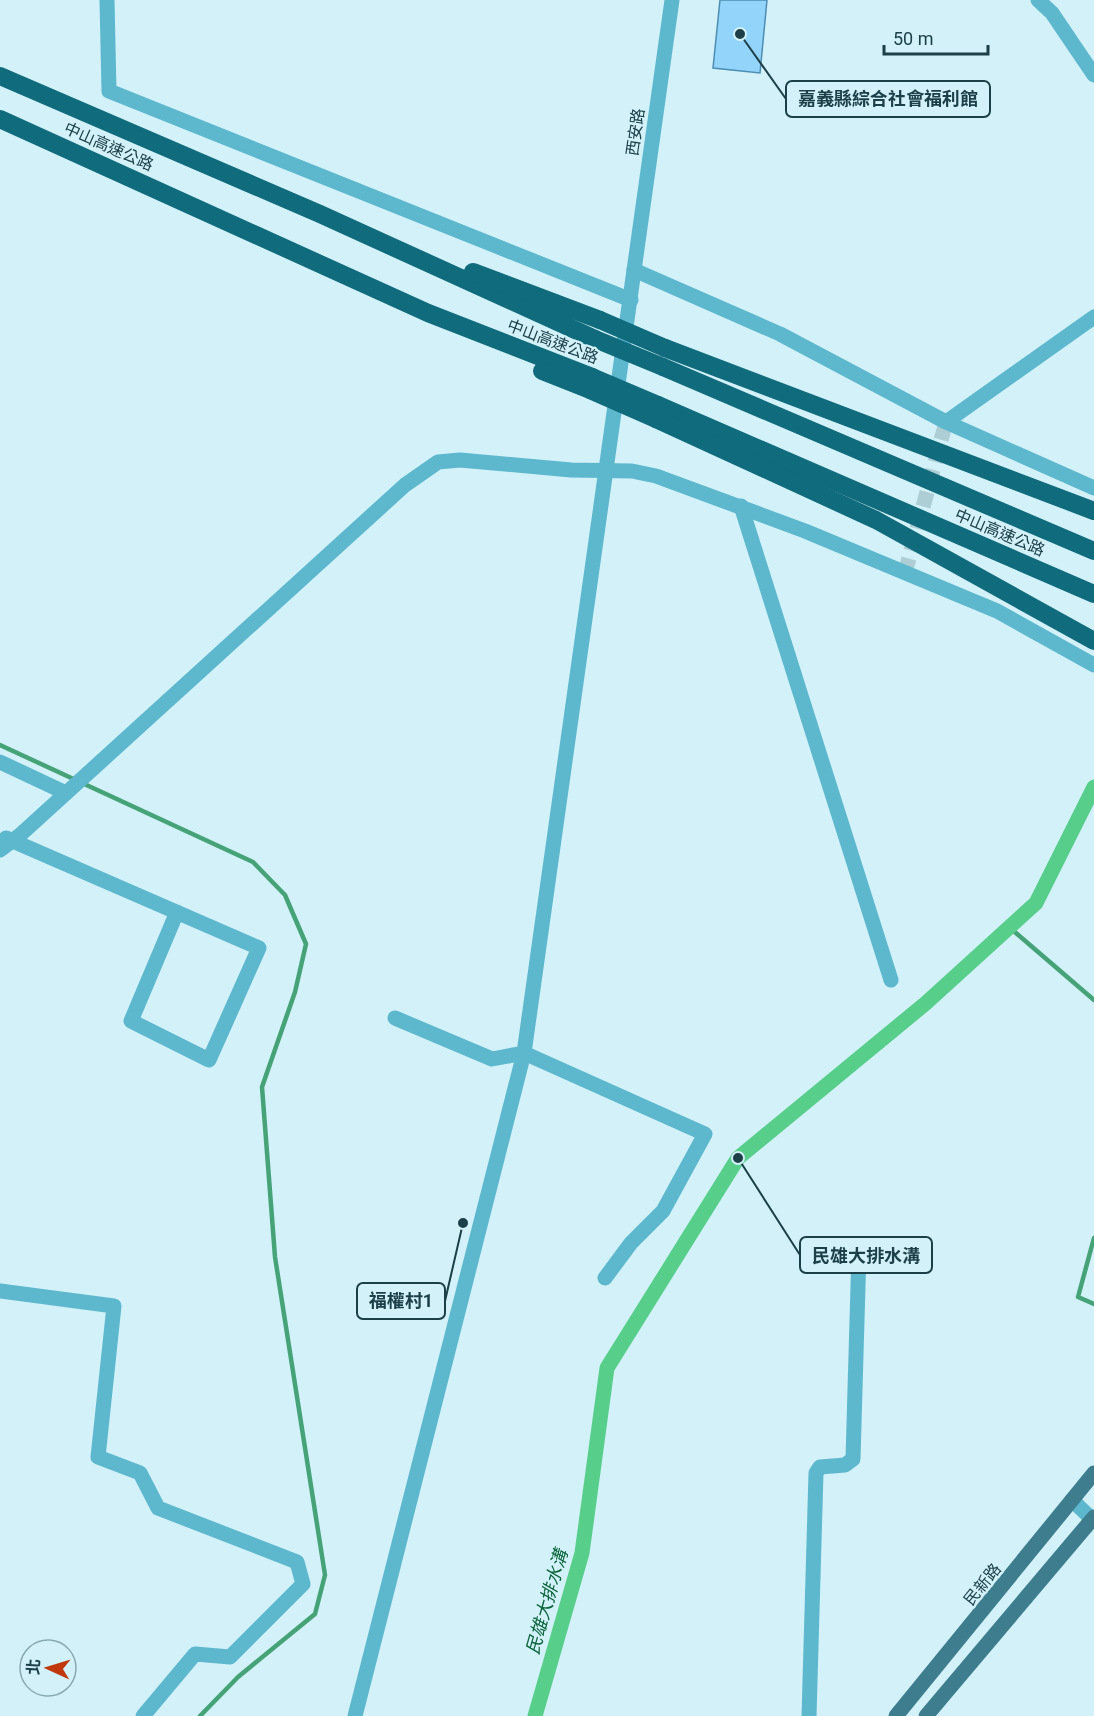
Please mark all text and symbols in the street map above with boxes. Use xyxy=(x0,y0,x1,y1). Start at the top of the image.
scale bar xyxy=(884,18,988,56)
text: 50 m xyxy=(893,28,933,49)
callout: 嘉義縣綜合社會福利館 xyxy=(786,81,990,117)
text: 嘉義縣綜合社會福利館 xyxy=(798,88,978,109)
street label: 西安路 xyxy=(623,107,648,157)
street label: 中山高速公路 xyxy=(61,118,157,175)
street label: 中山高速公路 xyxy=(505,315,601,368)
street label: 中山高速公路 xyxy=(952,505,1048,560)
callout: 民雄大排水溝 xyxy=(800,1237,932,1273)
text: 民雄大排水溝 xyxy=(812,1245,920,1266)
callout: 福權村1 xyxy=(357,1283,445,1319)
text: 福權村1 xyxy=(369,1290,433,1311)
water label: 民雄大排水溝 xyxy=(522,1544,572,1657)
street label: 民新路 xyxy=(960,1560,1005,1609)
north arrow xyxy=(18,1638,78,1698)
text: 北 xyxy=(23,1658,44,1676)

